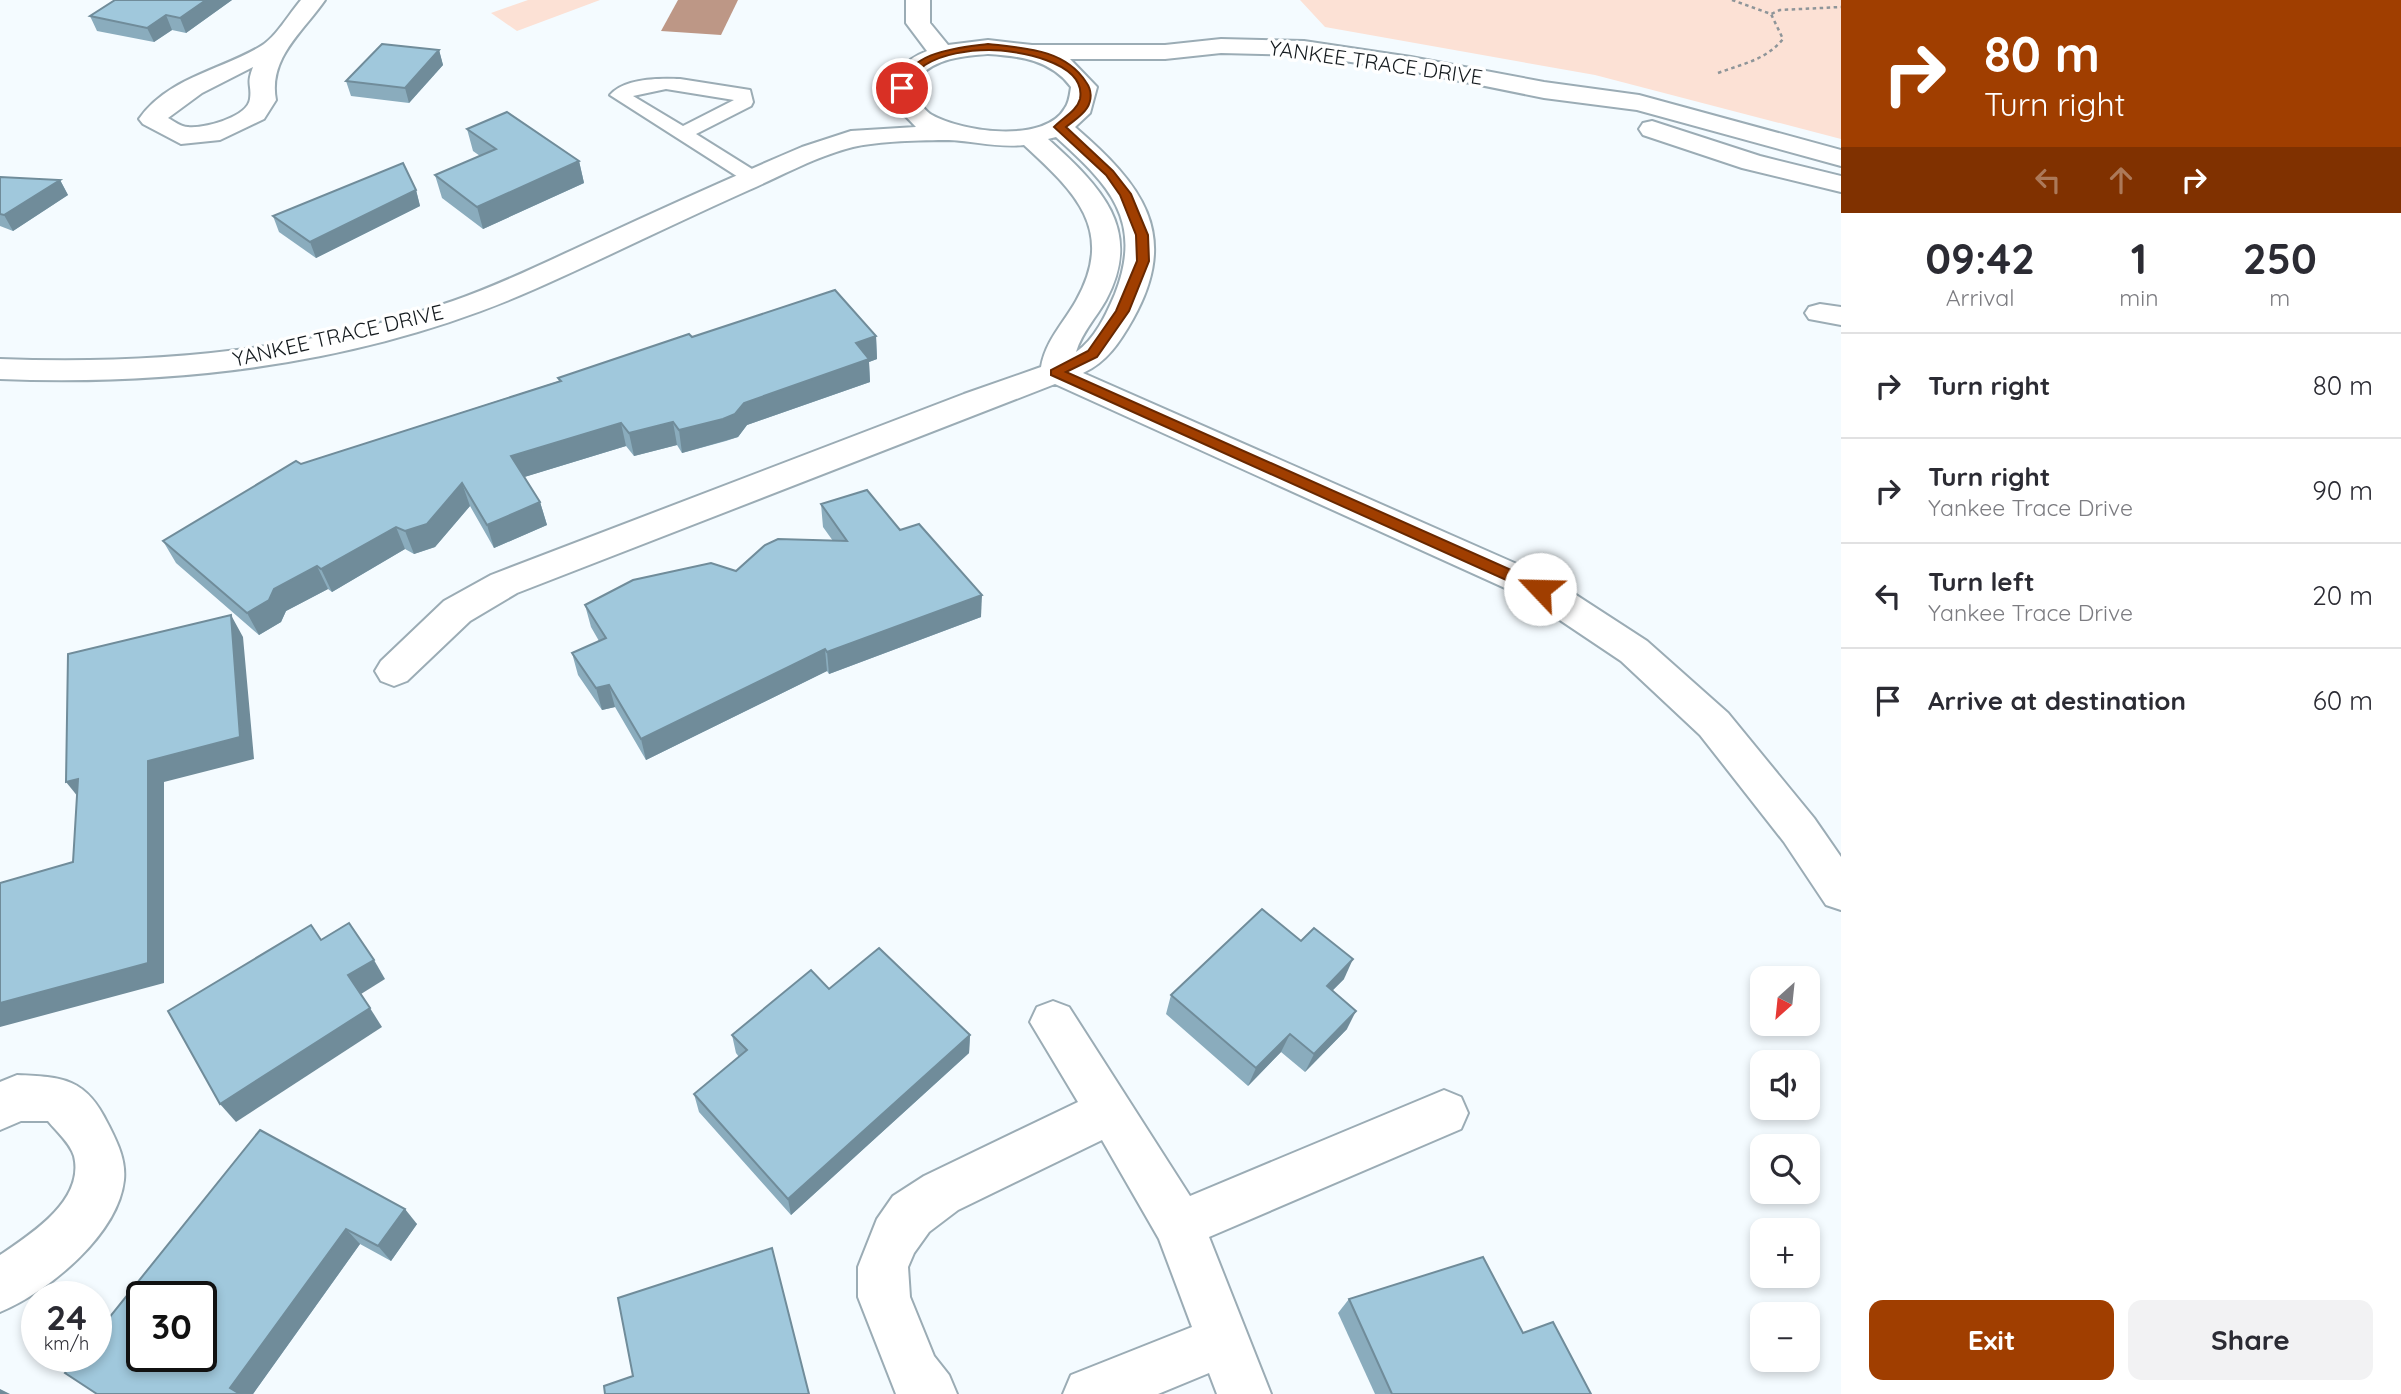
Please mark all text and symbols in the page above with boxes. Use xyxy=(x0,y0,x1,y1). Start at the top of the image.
text: 80 m xyxy=(1984,23,2100,84)
icon: right xyxy=(1869,28,1960,119)
street label: YANKEE TRACE DRIVE xyxy=(1268,34,1485,90)
pin xyxy=(872,58,932,118)
icon: arrive xyxy=(883,69,921,107)
text: Turn right xyxy=(1984,84,2125,124)
icon: left xyxy=(2029,161,2067,199)
icon: ahead xyxy=(2102,161,2140,199)
icon: right xyxy=(2175,161,2213,199)
text: 09:42 xyxy=(1925,232,2035,285)
text: 1 xyxy=(2131,232,2147,285)
text: 250 xyxy=(2243,232,2317,285)
text: Arrival xyxy=(1946,283,2015,312)
text: min xyxy=(2119,283,2159,312)
text: m xyxy=(2269,283,2290,312)
street label: YANKEE TRACE DRIVE xyxy=(230,298,446,372)
icon: right xyxy=(1869,367,1907,405)
text: Turn right xyxy=(1928,369,2050,402)
text: 80 m xyxy=(2313,369,2373,402)
text: Turn right xyxy=(1928,460,2050,493)
icon: right xyxy=(1869,472,1907,510)
text: 90 m xyxy=(2312,474,2373,507)
text: Yankee Trace Drive xyxy=(1928,493,2133,522)
position arrow xyxy=(1503,552,1577,626)
text: Turn left xyxy=(1928,565,2035,598)
icon: left xyxy=(1869,577,1907,615)
text: 20 m xyxy=(2312,579,2373,612)
text: Yankee Trace Drive xyxy=(1928,598,2133,627)
icon: arrive xyxy=(1869,682,1907,720)
text: Arrive at destination xyxy=(1928,684,2186,717)
text: 60 m xyxy=(2313,684,2373,717)
north arrow xyxy=(1750,966,1820,1036)
map controls xyxy=(1750,966,1820,1372)
button: sound xyxy=(1750,1050,1820,1120)
button: search xyxy=(1750,1134,1820,1204)
button: + xyxy=(1750,1218,1820,1288)
speed limit sign: 30 xyxy=(126,1281,217,1372)
text: 24 xyxy=(46,1295,87,1339)
button: Exit xyxy=(1869,1300,2114,1380)
button: Share xyxy=(2128,1300,2373,1380)
button: − xyxy=(1750,1302,1820,1372)
text: km/h xyxy=(44,1332,89,1355)

